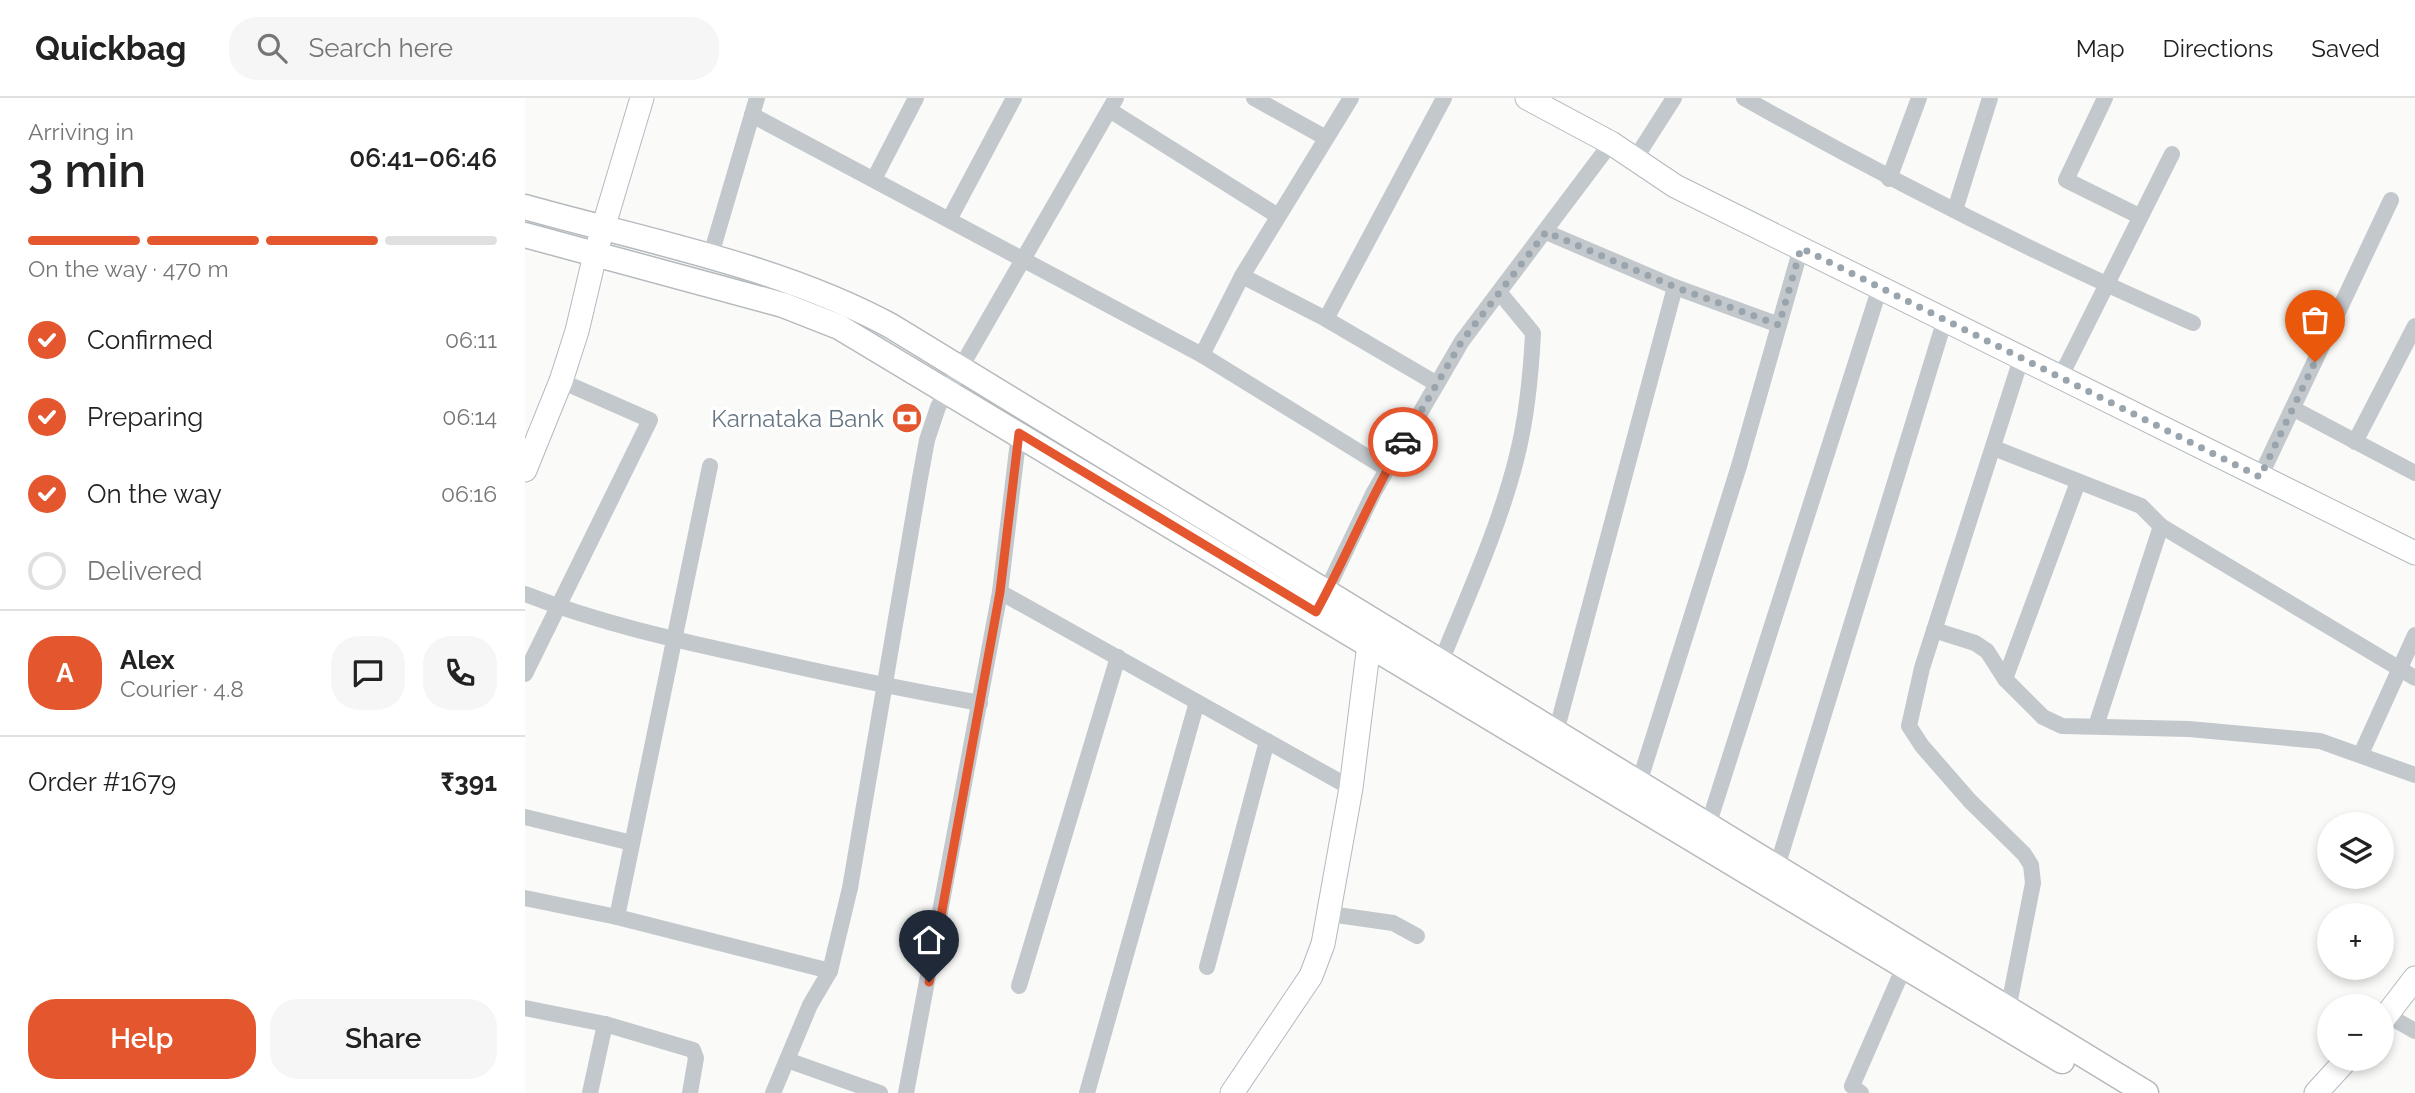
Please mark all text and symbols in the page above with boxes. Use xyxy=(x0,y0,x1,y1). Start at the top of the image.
search box xyxy=(229,17,719,80)
text: Quickbag xyxy=(35,29,187,68)
icon: search xyxy=(253,29,291,67)
text: Search here xyxy=(309,33,453,63)
text: Map xyxy=(2076,34,2125,63)
text: Directions xyxy=(2163,34,2273,63)
text: Saved xyxy=(2311,34,2380,63)
text: Arriving in xyxy=(28,118,134,145)
text: 06:41–06:46 xyxy=(349,143,497,173)
text: 3 min xyxy=(28,144,146,198)
text: On the way · 470 m xyxy=(28,255,229,282)
pin xyxy=(2285,290,2345,362)
icon: bag xyxy=(2296,301,2334,339)
icon: check xyxy=(28,321,66,359)
text: Confirmed xyxy=(87,325,213,355)
text: 06:11 xyxy=(445,326,497,353)
icon: check xyxy=(28,398,66,436)
bank icon: Karnataka Bank xyxy=(890,401,924,435)
text: Preparing xyxy=(87,402,203,432)
text: 06:14 xyxy=(442,403,497,430)
place label: Karnataka Bank xyxy=(711,404,884,433)
courier xyxy=(1368,407,1438,477)
icon: car xyxy=(1384,423,1422,461)
icon: check xyxy=(28,475,66,513)
text: On the way xyxy=(87,479,222,509)
text: 06:16 xyxy=(441,480,497,507)
text: Delivered xyxy=(87,556,202,586)
button: chat xyxy=(331,636,405,710)
button: phone xyxy=(423,636,497,710)
text: Alex xyxy=(120,645,175,675)
text: A xyxy=(56,658,74,688)
text: Courier · 4.8 xyxy=(120,675,244,702)
text: Order #1679 xyxy=(28,767,176,797)
text: ₹391 xyxy=(440,767,497,797)
map controls xyxy=(2317,812,2394,1071)
button: layers xyxy=(2317,812,2394,889)
button: + xyxy=(2317,903,2394,980)
pin xyxy=(899,910,959,982)
icon: home xyxy=(910,921,948,959)
button: − xyxy=(2317,994,2394,1071)
button: Help xyxy=(28,999,256,1079)
button: Share xyxy=(270,999,497,1079)

